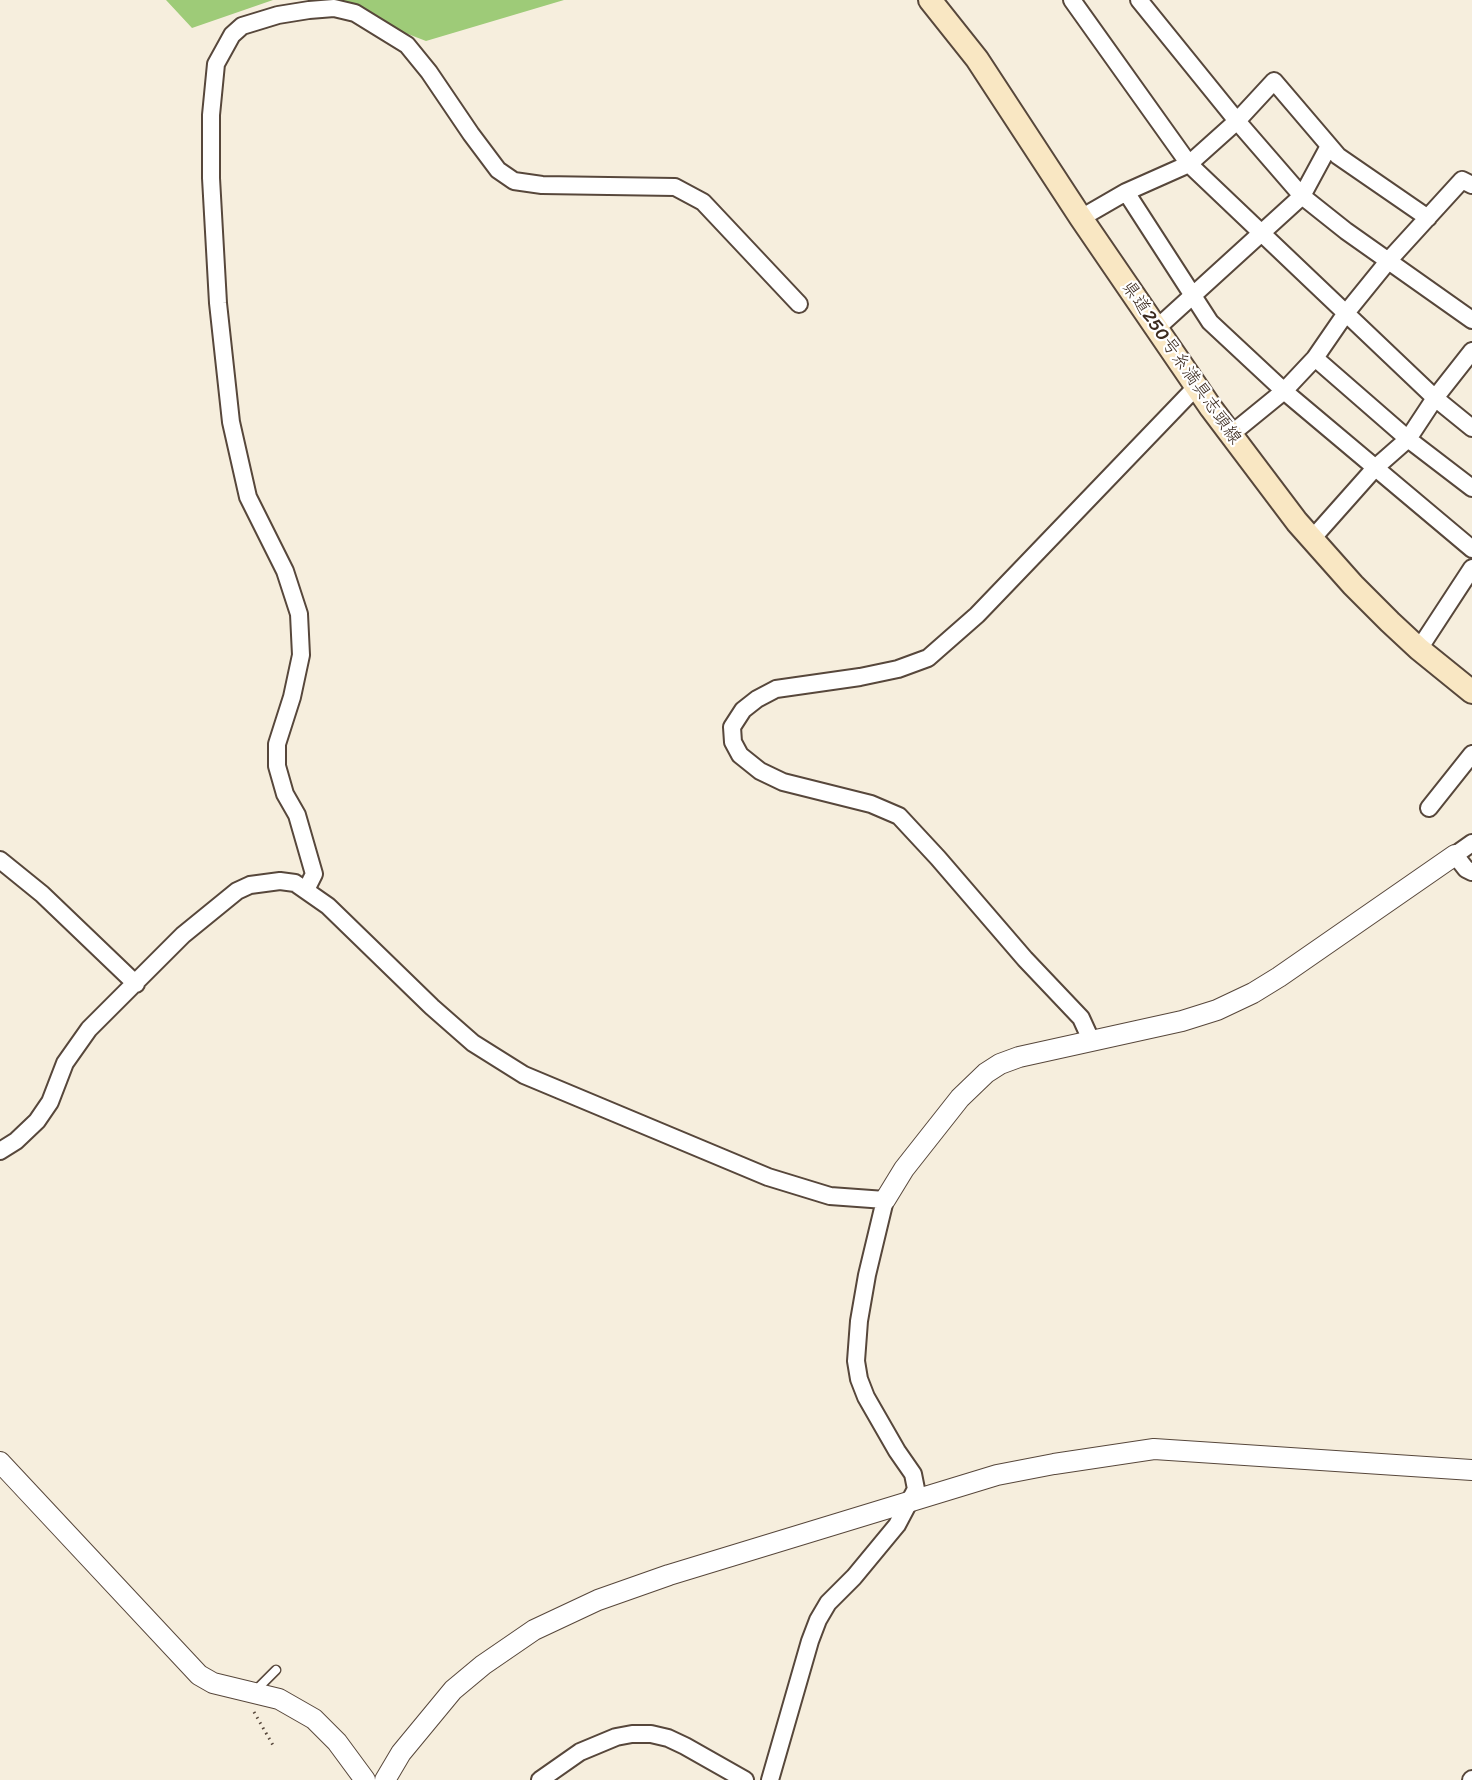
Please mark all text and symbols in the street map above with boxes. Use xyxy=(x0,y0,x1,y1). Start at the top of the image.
street label: 県道250号糸満具志頭線 xyxy=(1116,277,1246,449)

